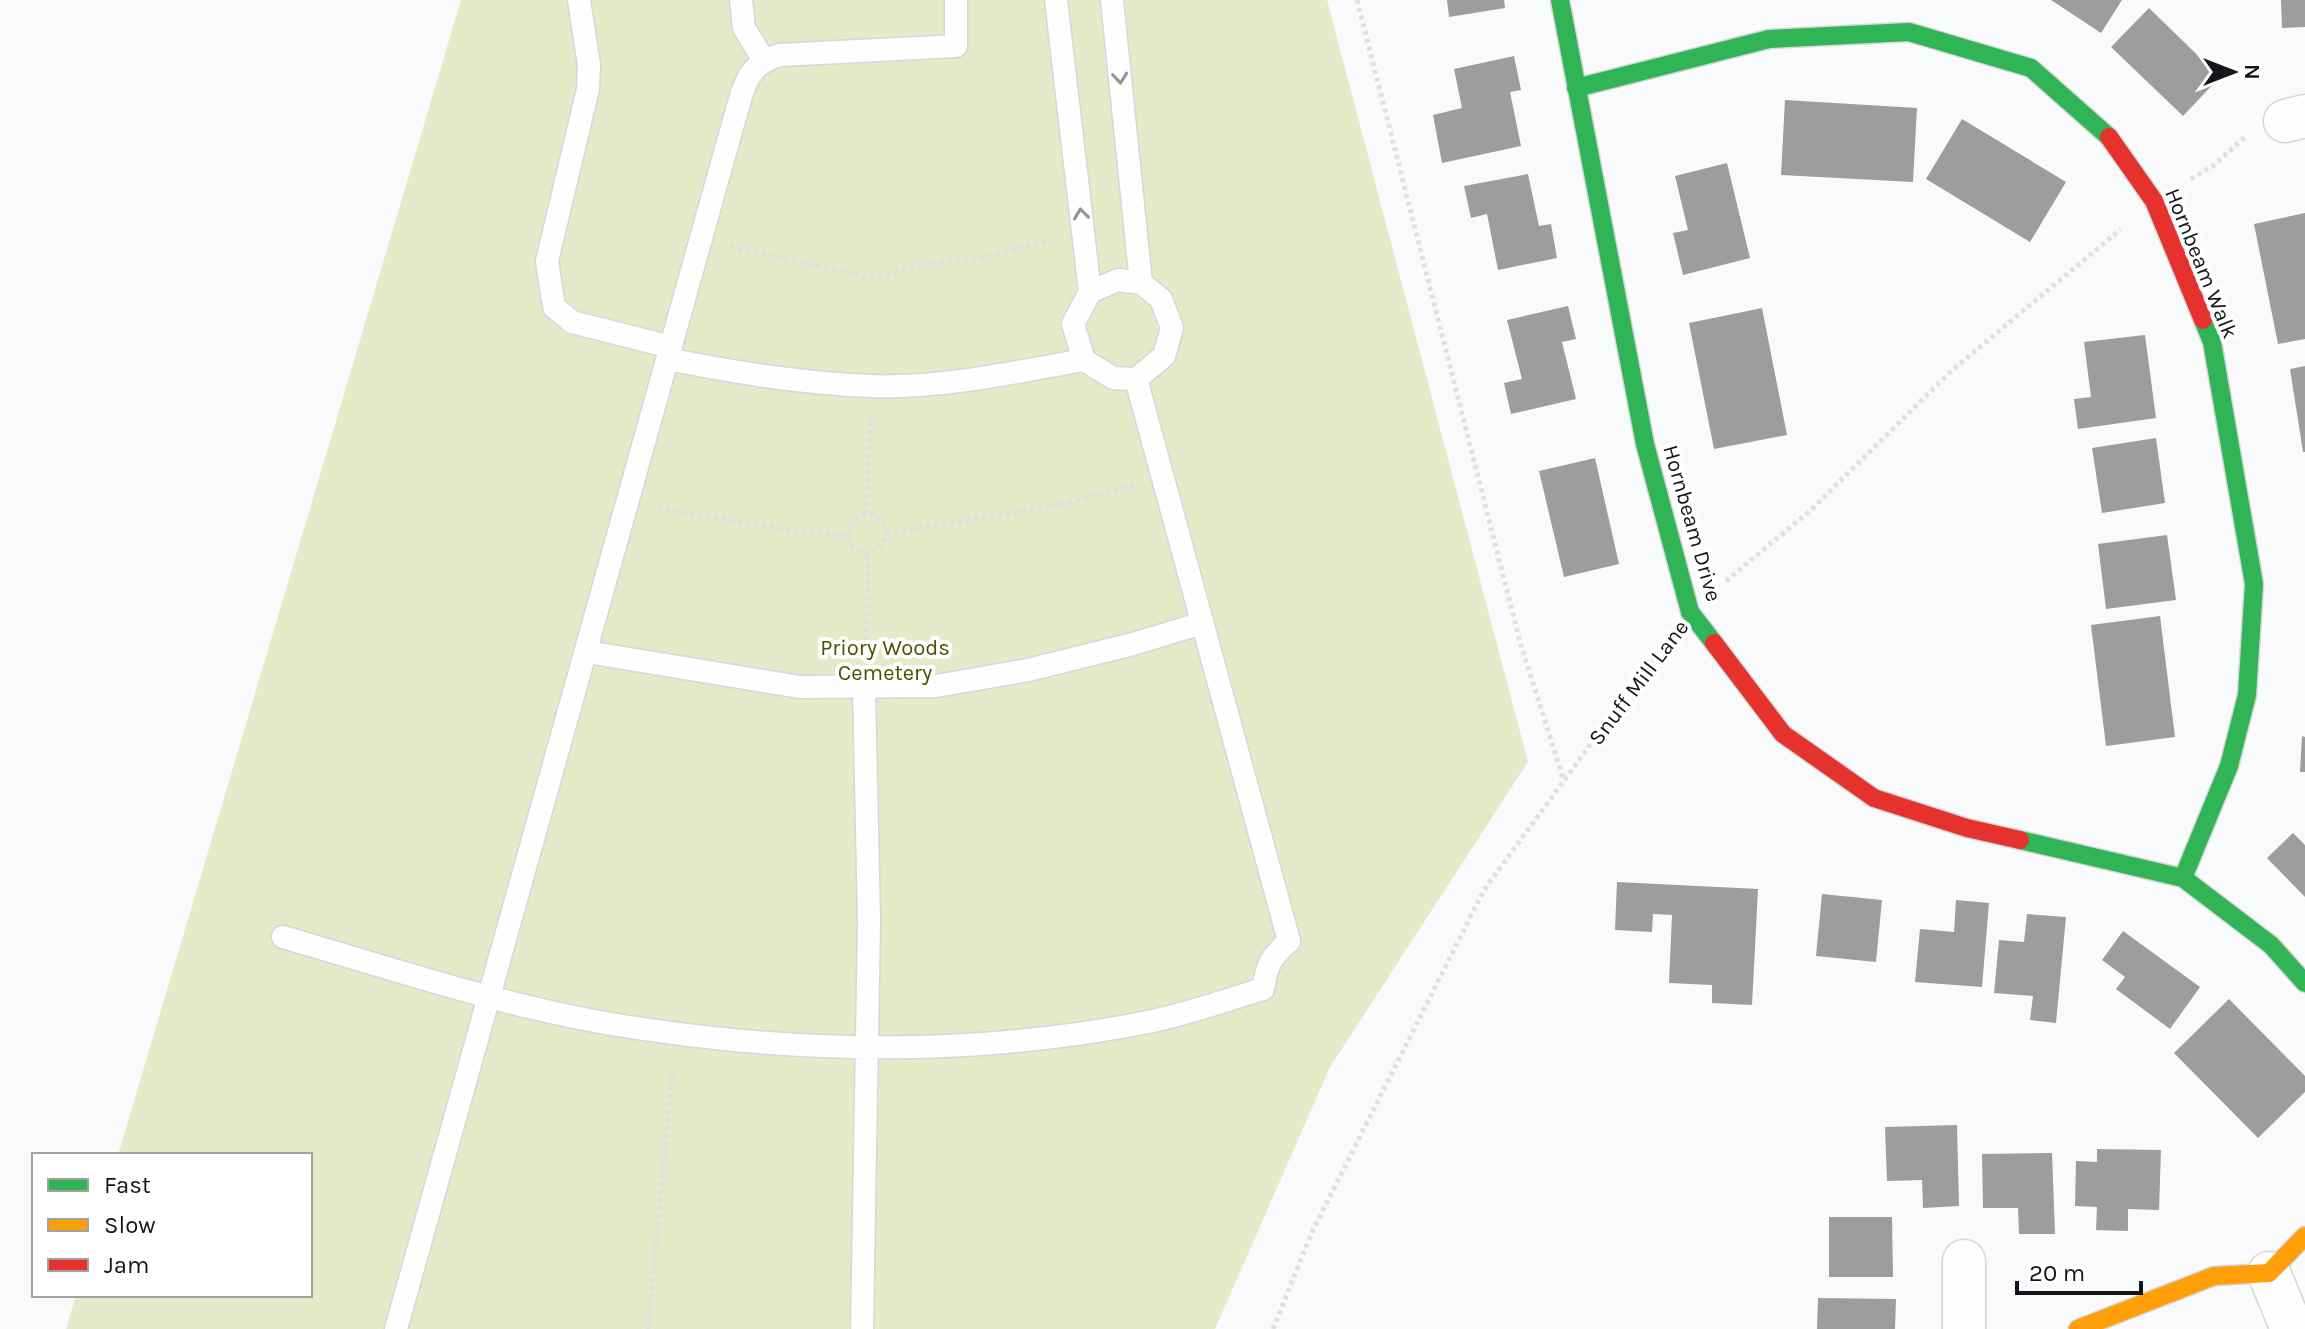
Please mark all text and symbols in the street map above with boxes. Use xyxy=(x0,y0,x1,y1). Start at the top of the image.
north arrow xyxy=(2193,32,2273,112)
text: N xyxy=(2239,64,2265,80)
one-way arrow xyxy=(1112,72,1129,85)
street label: Hornbeam Walk xyxy=(2159,184,2243,342)
one-way arrow xyxy=(1073,207,1090,220)
street label: Hornbeam Drive xyxy=(1657,442,1727,605)
street label: Snuff Mill Lane xyxy=(1583,615,1694,750)
park label: Priory Woods Cemetery xyxy=(820,635,950,686)
legend xyxy=(32,1153,312,1297)
text: Fast xyxy=(104,1171,151,1199)
text: Slow xyxy=(104,1211,156,1239)
scale bar xyxy=(2017,1245,2141,1295)
text: Jam xyxy=(104,1251,149,1279)
text: 20 m xyxy=(2029,1259,2085,1287)

